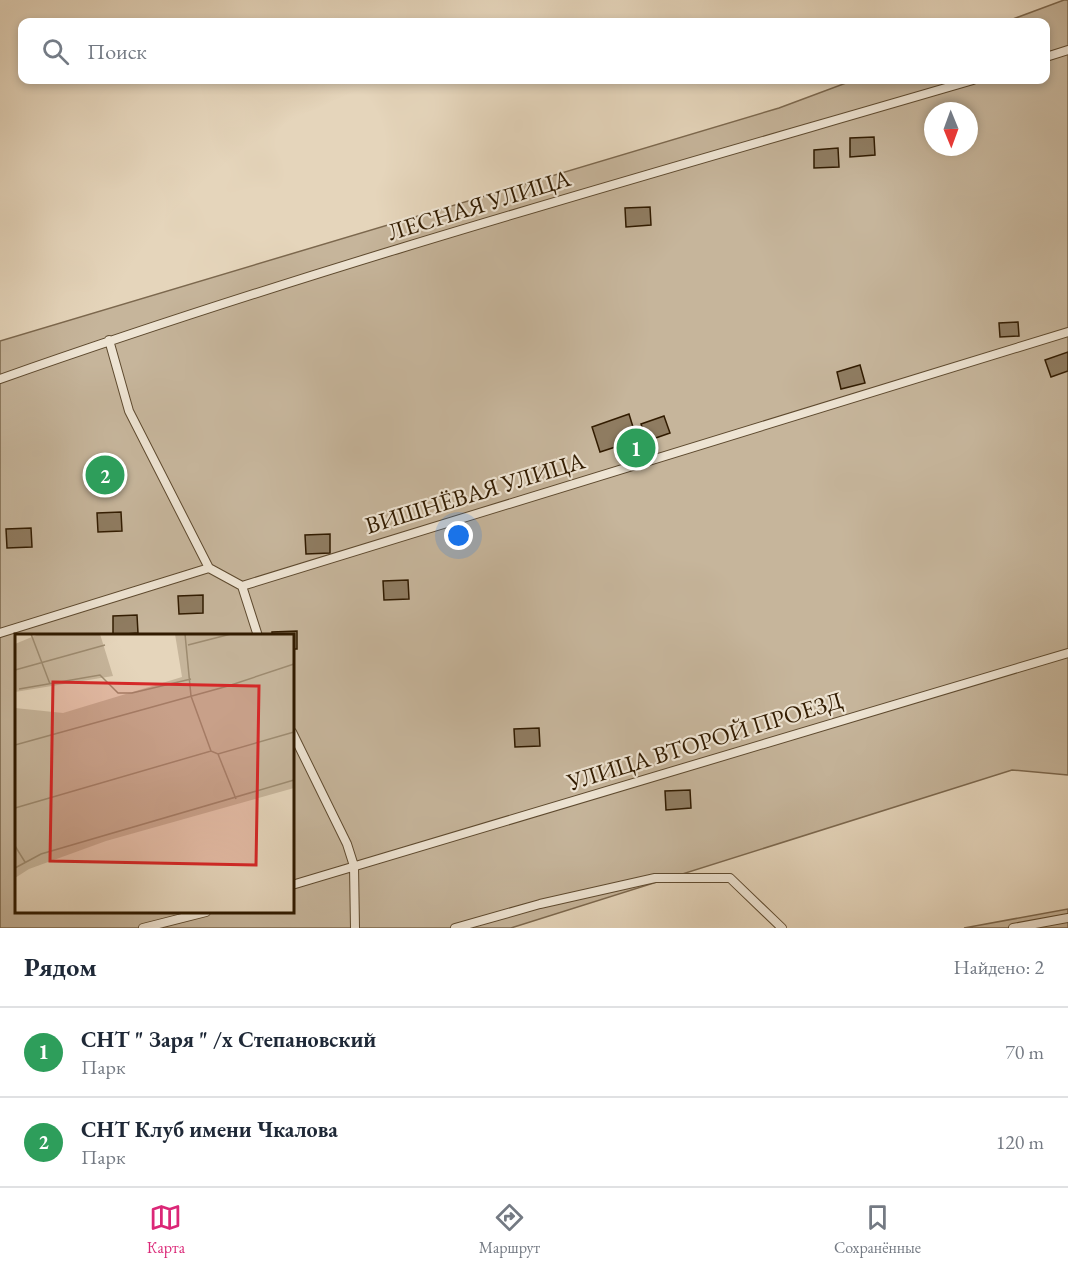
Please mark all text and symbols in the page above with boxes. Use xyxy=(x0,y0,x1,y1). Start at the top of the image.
search box xyxy=(18,18,1050,84)
icon: search xyxy=(39,35,72,68)
text: Поиск xyxy=(87,37,147,66)
north arrow xyxy=(924,102,978,156)
street label: ЛЕСНАЯ УЛИЦА xyxy=(384,162,575,247)
pin: 1 xyxy=(616,426,656,470)
street label: ВИШНЁВАЯ УЛИЦА xyxy=(361,444,589,541)
pin: 2 xyxy=(86,452,124,498)
your location xyxy=(444,521,473,550)
inset map xyxy=(15,634,294,913)
street label: УЛИЦА ВТОРОЙ ПРОЕЗД xyxy=(562,684,847,798)
text: Рядом xyxy=(24,950,97,984)
text: Найдено: 2 xyxy=(953,954,1044,980)
text: СНТ " Заря " /х Степановский xyxy=(81,1025,376,1054)
text: 1 xyxy=(38,1039,49,1065)
text: 70 m xyxy=(1005,1039,1044,1065)
text: Парк xyxy=(81,1054,125,1080)
text: СНТ Клуб имени Чкалова xyxy=(81,1115,338,1144)
text: 2 xyxy=(38,1129,49,1155)
text: 120 m xyxy=(996,1129,1044,1155)
text: Парк xyxy=(81,1144,125,1170)
tab: Карта xyxy=(147,1201,185,1258)
tab: Маршрут xyxy=(479,1201,540,1258)
tab: Сохранённые xyxy=(834,1201,921,1258)

